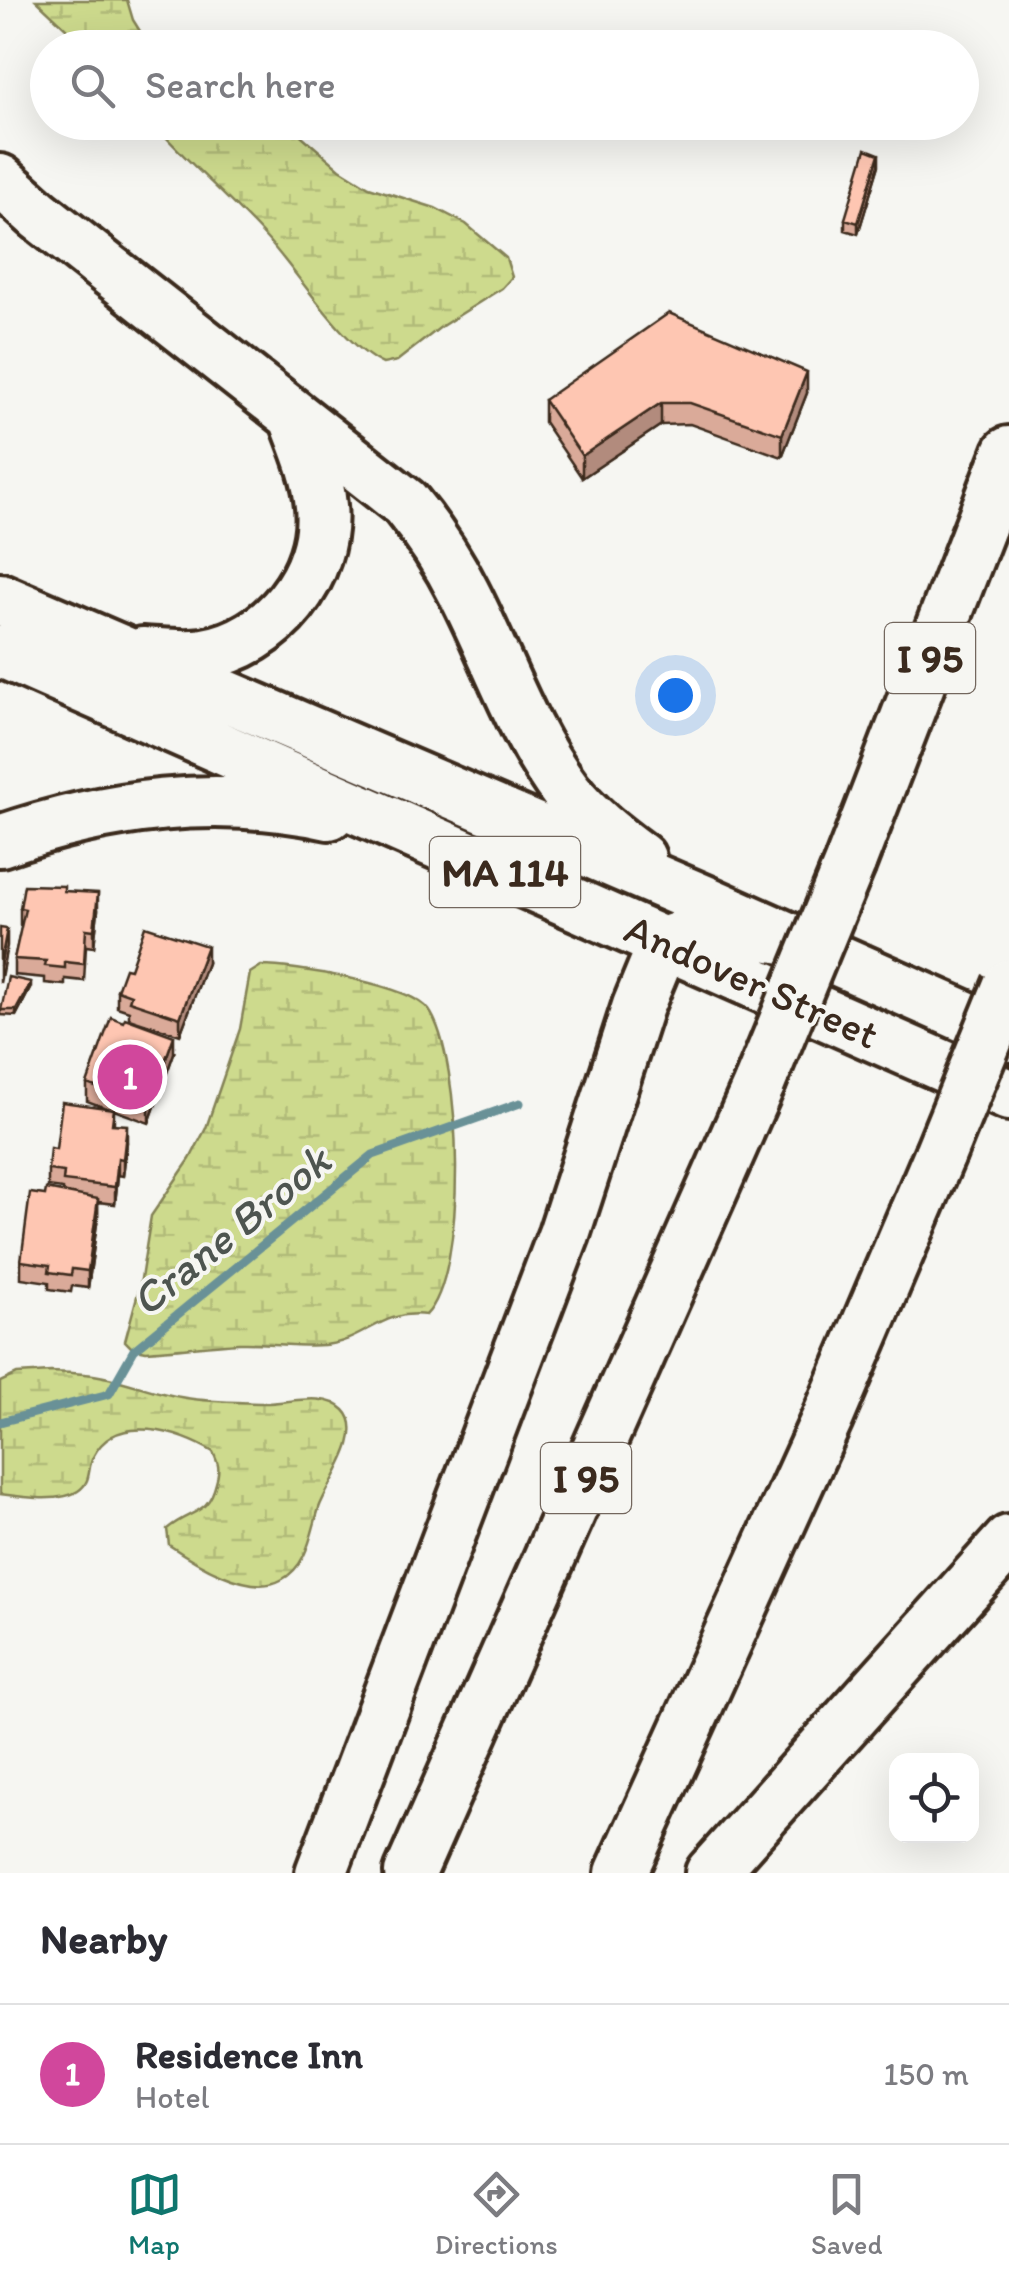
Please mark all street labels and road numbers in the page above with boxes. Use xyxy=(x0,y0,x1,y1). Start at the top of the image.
road number: I 95 xyxy=(885,623,975,693)
road number: MA 114 xyxy=(430,837,580,907)
street label: Andover Street xyxy=(617,902,887,1060)
road number: I 95 xyxy=(541,1443,631,1513)

